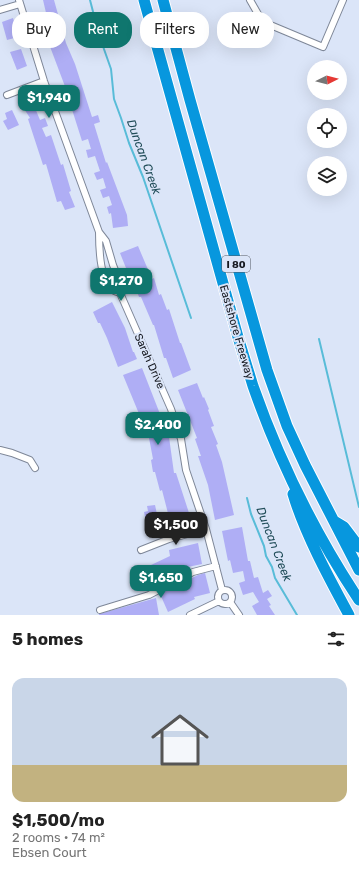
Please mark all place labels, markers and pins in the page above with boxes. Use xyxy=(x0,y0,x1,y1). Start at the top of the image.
pin: $1,940 xyxy=(16,85,82,119)
pin: $1,270 xyxy=(88,268,154,302)
pin: $2,400 xyxy=(125,412,191,446)
pin: $1,500 xyxy=(143,512,209,546)
pin: $1,650 xyxy=(128,565,194,599)

